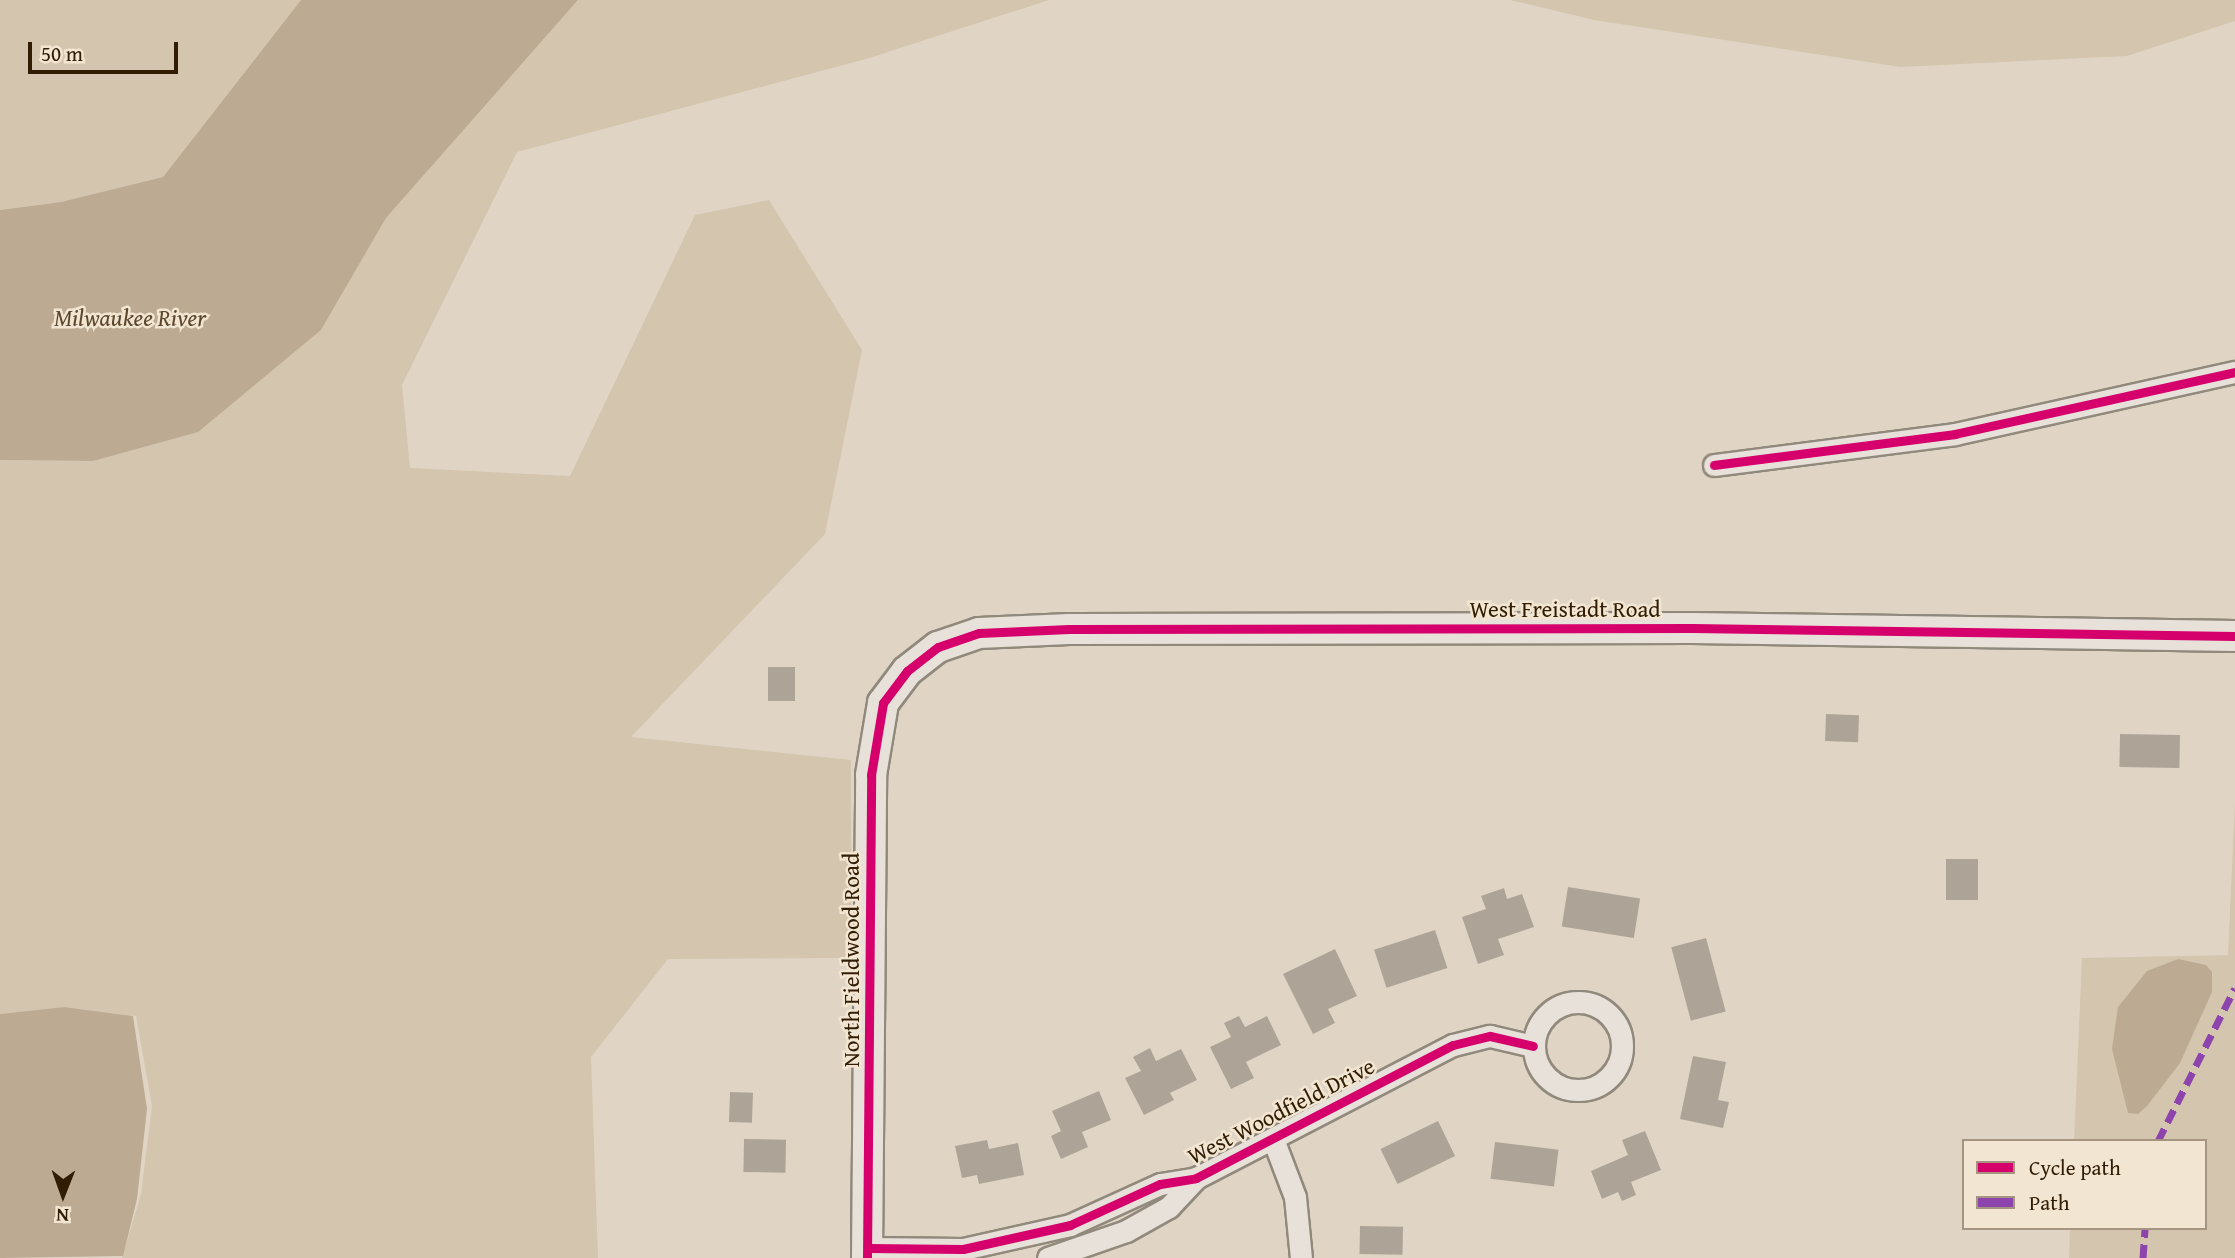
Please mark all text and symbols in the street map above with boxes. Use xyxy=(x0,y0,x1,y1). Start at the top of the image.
scale bar xyxy=(32,28,182,72)
text: 50 m xyxy=(41,38,83,69)
water label: Milwaukee River xyxy=(54,304,206,332)
street label: West Freistadt Road xyxy=(1469,595,1661,623)
street label: North Fieldwood Road xyxy=(837,853,865,1067)
street label: West Woodfield Drive xyxy=(1183,1052,1379,1170)
legend xyxy=(1962,1139,2207,1230)
text: Cycle path xyxy=(2029,1152,2121,1183)
north arrow xyxy=(28,1160,98,1230)
text: Path xyxy=(2029,1187,2069,1218)
text: N xyxy=(56,1202,69,1230)

